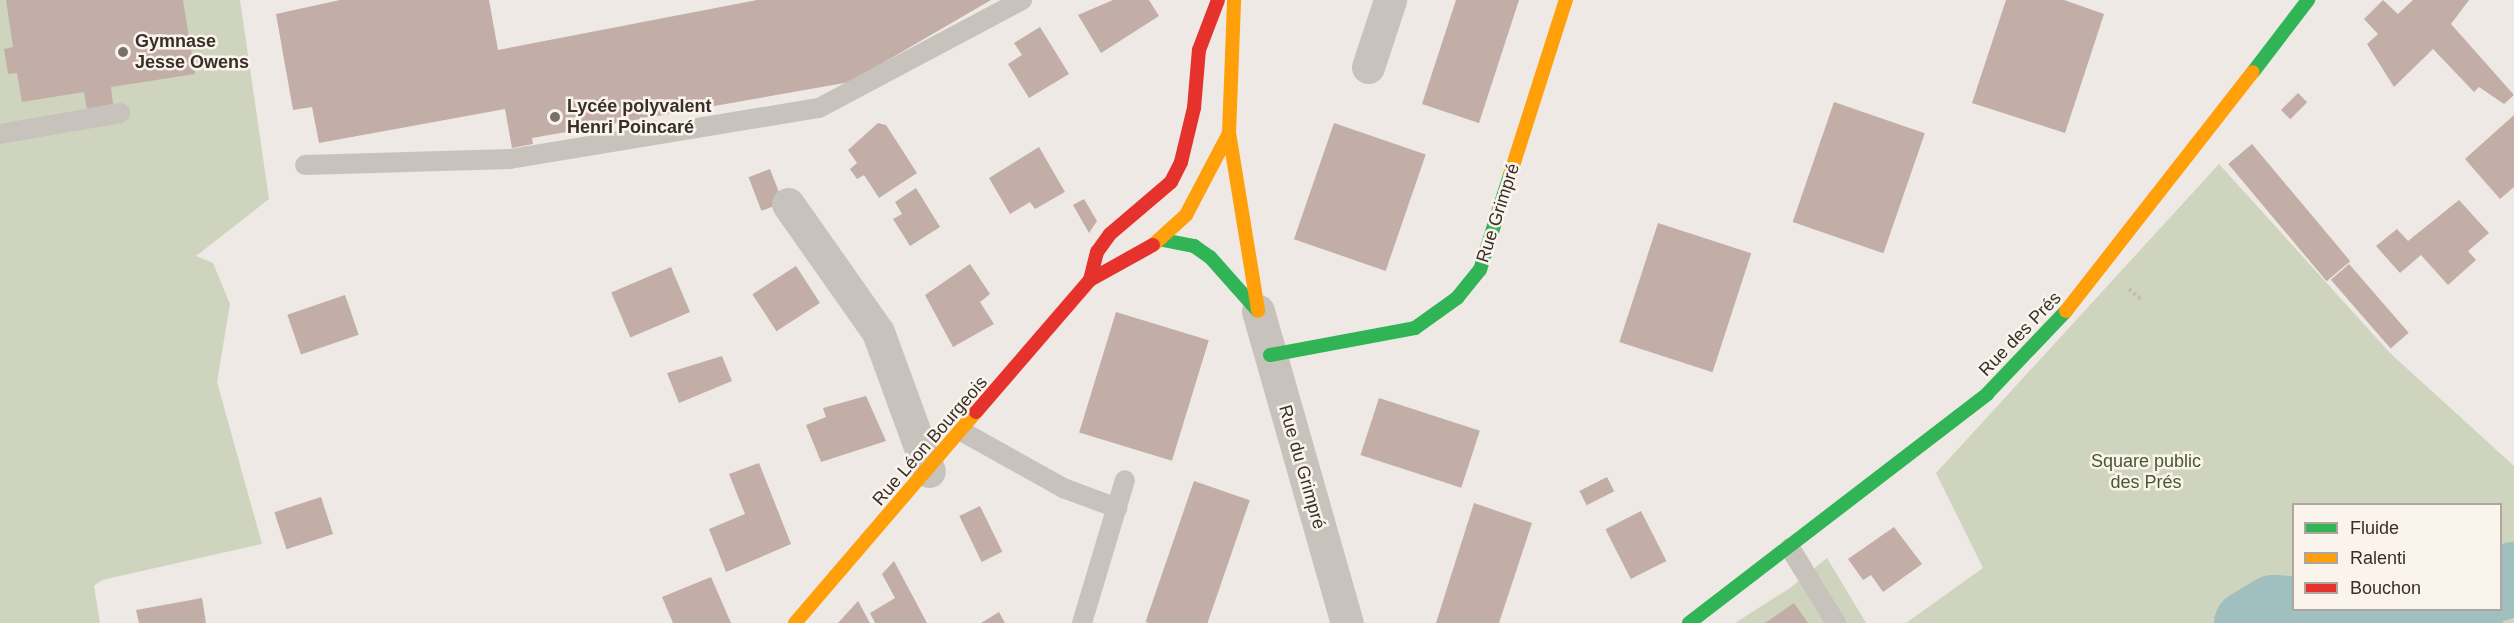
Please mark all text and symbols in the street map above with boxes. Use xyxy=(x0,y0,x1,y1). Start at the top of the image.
place label: Gymnase Jesse Owens xyxy=(135,31,249,74)
marker: Gymnase Jesse Owens xyxy=(116,45,130,59)
place label: Lycée polyvalent Henri Poincaré xyxy=(567,96,711,138)
marker: Lycée polyvalent Henri Poincaré xyxy=(548,110,562,124)
street label: Rue Grimpré xyxy=(1472,161,1524,265)
street label: Rue des Prés xyxy=(1974,287,2066,381)
street label: Rue Léon Bourgeois xyxy=(868,372,992,510)
street label: Rue du Grimpré xyxy=(1274,402,1330,532)
park label: Square public des Prés xyxy=(2091,451,2201,494)
legend xyxy=(2292,503,2502,611)
text: Fluide xyxy=(2350,518,2399,538)
text: Ralenti xyxy=(2350,548,2406,568)
text: Bouchon xyxy=(2350,578,2421,598)

